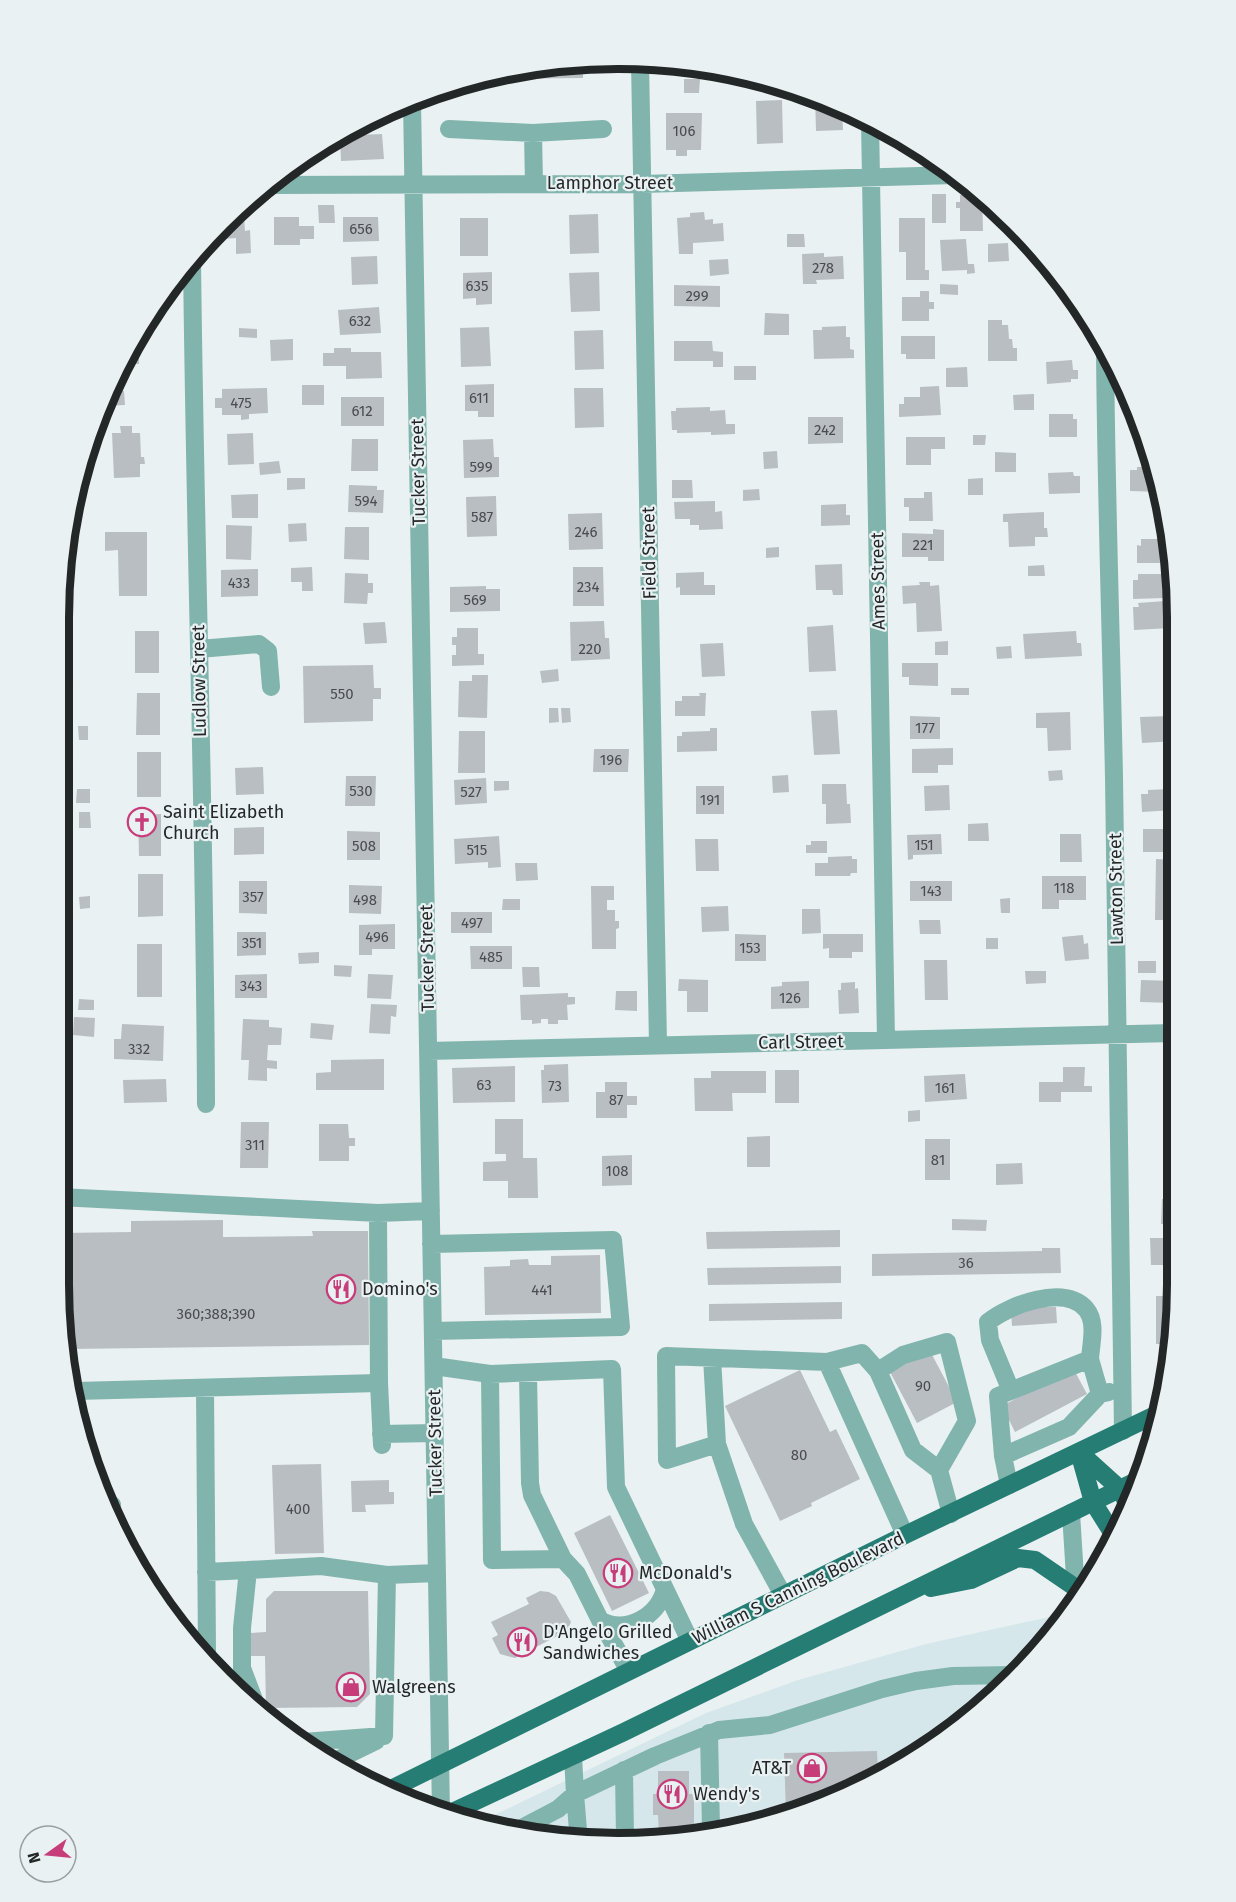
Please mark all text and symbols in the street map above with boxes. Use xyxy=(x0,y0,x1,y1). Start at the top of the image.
house number: 106 xyxy=(673,122,695,140)
street label: Lamphor Street xyxy=(547,172,674,194)
house number: 656 xyxy=(349,220,373,238)
house number: 278 xyxy=(812,259,834,277)
house number: 635 xyxy=(466,277,488,295)
house number: 299 xyxy=(685,287,709,305)
house number: 632 xyxy=(349,312,371,330)
house number: 611 xyxy=(469,389,489,407)
house number: 475 xyxy=(230,394,252,412)
house number: 612 xyxy=(351,402,373,420)
street label: Tucker Street xyxy=(406,418,430,526)
house number: 242 xyxy=(814,421,836,439)
house number: 599 xyxy=(469,458,493,476)
house number: 594 xyxy=(355,492,378,510)
street label: Field Street xyxy=(637,506,661,600)
house number: 587 xyxy=(471,508,493,526)
house number: 246 xyxy=(575,523,598,541)
street label: Ames Street xyxy=(866,532,890,630)
house number: 221 xyxy=(913,536,933,554)
house number: 433 xyxy=(228,574,250,592)
house number: 234 xyxy=(577,578,599,596)
house number: 569 xyxy=(463,591,487,609)
street label: Ludlow Street xyxy=(187,624,211,737)
house number: 220 xyxy=(578,640,602,658)
house number: 550 xyxy=(330,685,354,703)
house number: 177 xyxy=(915,719,935,737)
house number: 196 xyxy=(600,751,622,769)
house number: 530 xyxy=(349,782,373,800)
house number: 527 xyxy=(460,783,482,801)
house number: 191 xyxy=(700,791,720,809)
place label: Saint Elizabeth Church xyxy=(163,801,284,844)
church icon: Saint Elizabeth Church xyxy=(126,806,158,838)
street label: Lawton Street xyxy=(1104,832,1128,945)
house number: 151 xyxy=(914,836,934,854)
house number: 508 xyxy=(352,837,376,855)
house number: 515 xyxy=(467,841,487,859)
house number: 118 xyxy=(1053,879,1075,897)
house number: 143 xyxy=(920,882,942,900)
house number: 357 xyxy=(242,888,264,906)
house number: 498 xyxy=(353,891,377,909)
street label: Tucker Street xyxy=(415,904,439,1012)
house number: 497 xyxy=(461,914,483,932)
house number: 496 xyxy=(365,928,389,946)
house number: 351 xyxy=(242,934,262,952)
house number: 153 xyxy=(739,939,761,957)
house number: 485 xyxy=(479,948,503,966)
house number: 343 xyxy=(240,977,262,995)
house number: 126 xyxy=(779,989,801,1007)
street label: Carl Street xyxy=(758,1030,844,1054)
house number: 332 xyxy=(128,1040,150,1058)
house number: 63 xyxy=(476,1076,492,1094)
house number: 73 xyxy=(548,1077,562,1095)
house number: 161 xyxy=(935,1079,955,1097)
house number: 87 xyxy=(609,1091,624,1109)
house number: 311 xyxy=(245,1136,265,1154)
house number: 81 xyxy=(931,1151,945,1169)
house number: 108 xyxy=(605,1162,629,1180)
house number: 36 xyxy=(958,1254,974,1272)
restaurant icon: Domino's xyxy=(325,1273,357,1305)
place label: Domino's xyxy=(362,1278,438,1300)
house number: 441 xyxy=(531,1281,553,1299)
house number: 360;388;390 xyxy=(177,1305,255,1323)
house number: 90 xyxy=(915,1377,931,1395)
street label: Tucker Street xyxy=(423,1389,447,1497)
house number: 80 xyxy=(791,1446,807,1464)
house number: 400 xyxy=(286,1500,310,1518)
street label: William S Canning Boulevard xyxy=(688,1527,908,1649)
restaurant icon: McDonald's xyxy=(602,1557,634,1589)
place label: McDonald's xyxy=(639,1562,732,1584)
place label: D'Angelo Grilled Sandwiches xyxy=(543,1621,673,1664)
restaurant icon: D'Angelo Grilled Sandwiches xyxy=(506,1626,538,1658)
shop icon: Walgreens xyxy=(335,1671,367,1703)
place label: Walgreens xyxy=(372,1676,456,1698)
shop icon: AT&T xyxy=(796,1752,828,1784)
place label: AT&T xyxy=(752,1757,792,1779)
restaurant icon: Wendy's xyxy=(656,1778,688,1810)
place label: Wendy's xyxy=(693,1783,760,1805)
north arrow xyxy=(18,1824,78,1884)
text: N xyxy=(23,1850,45,1865)

